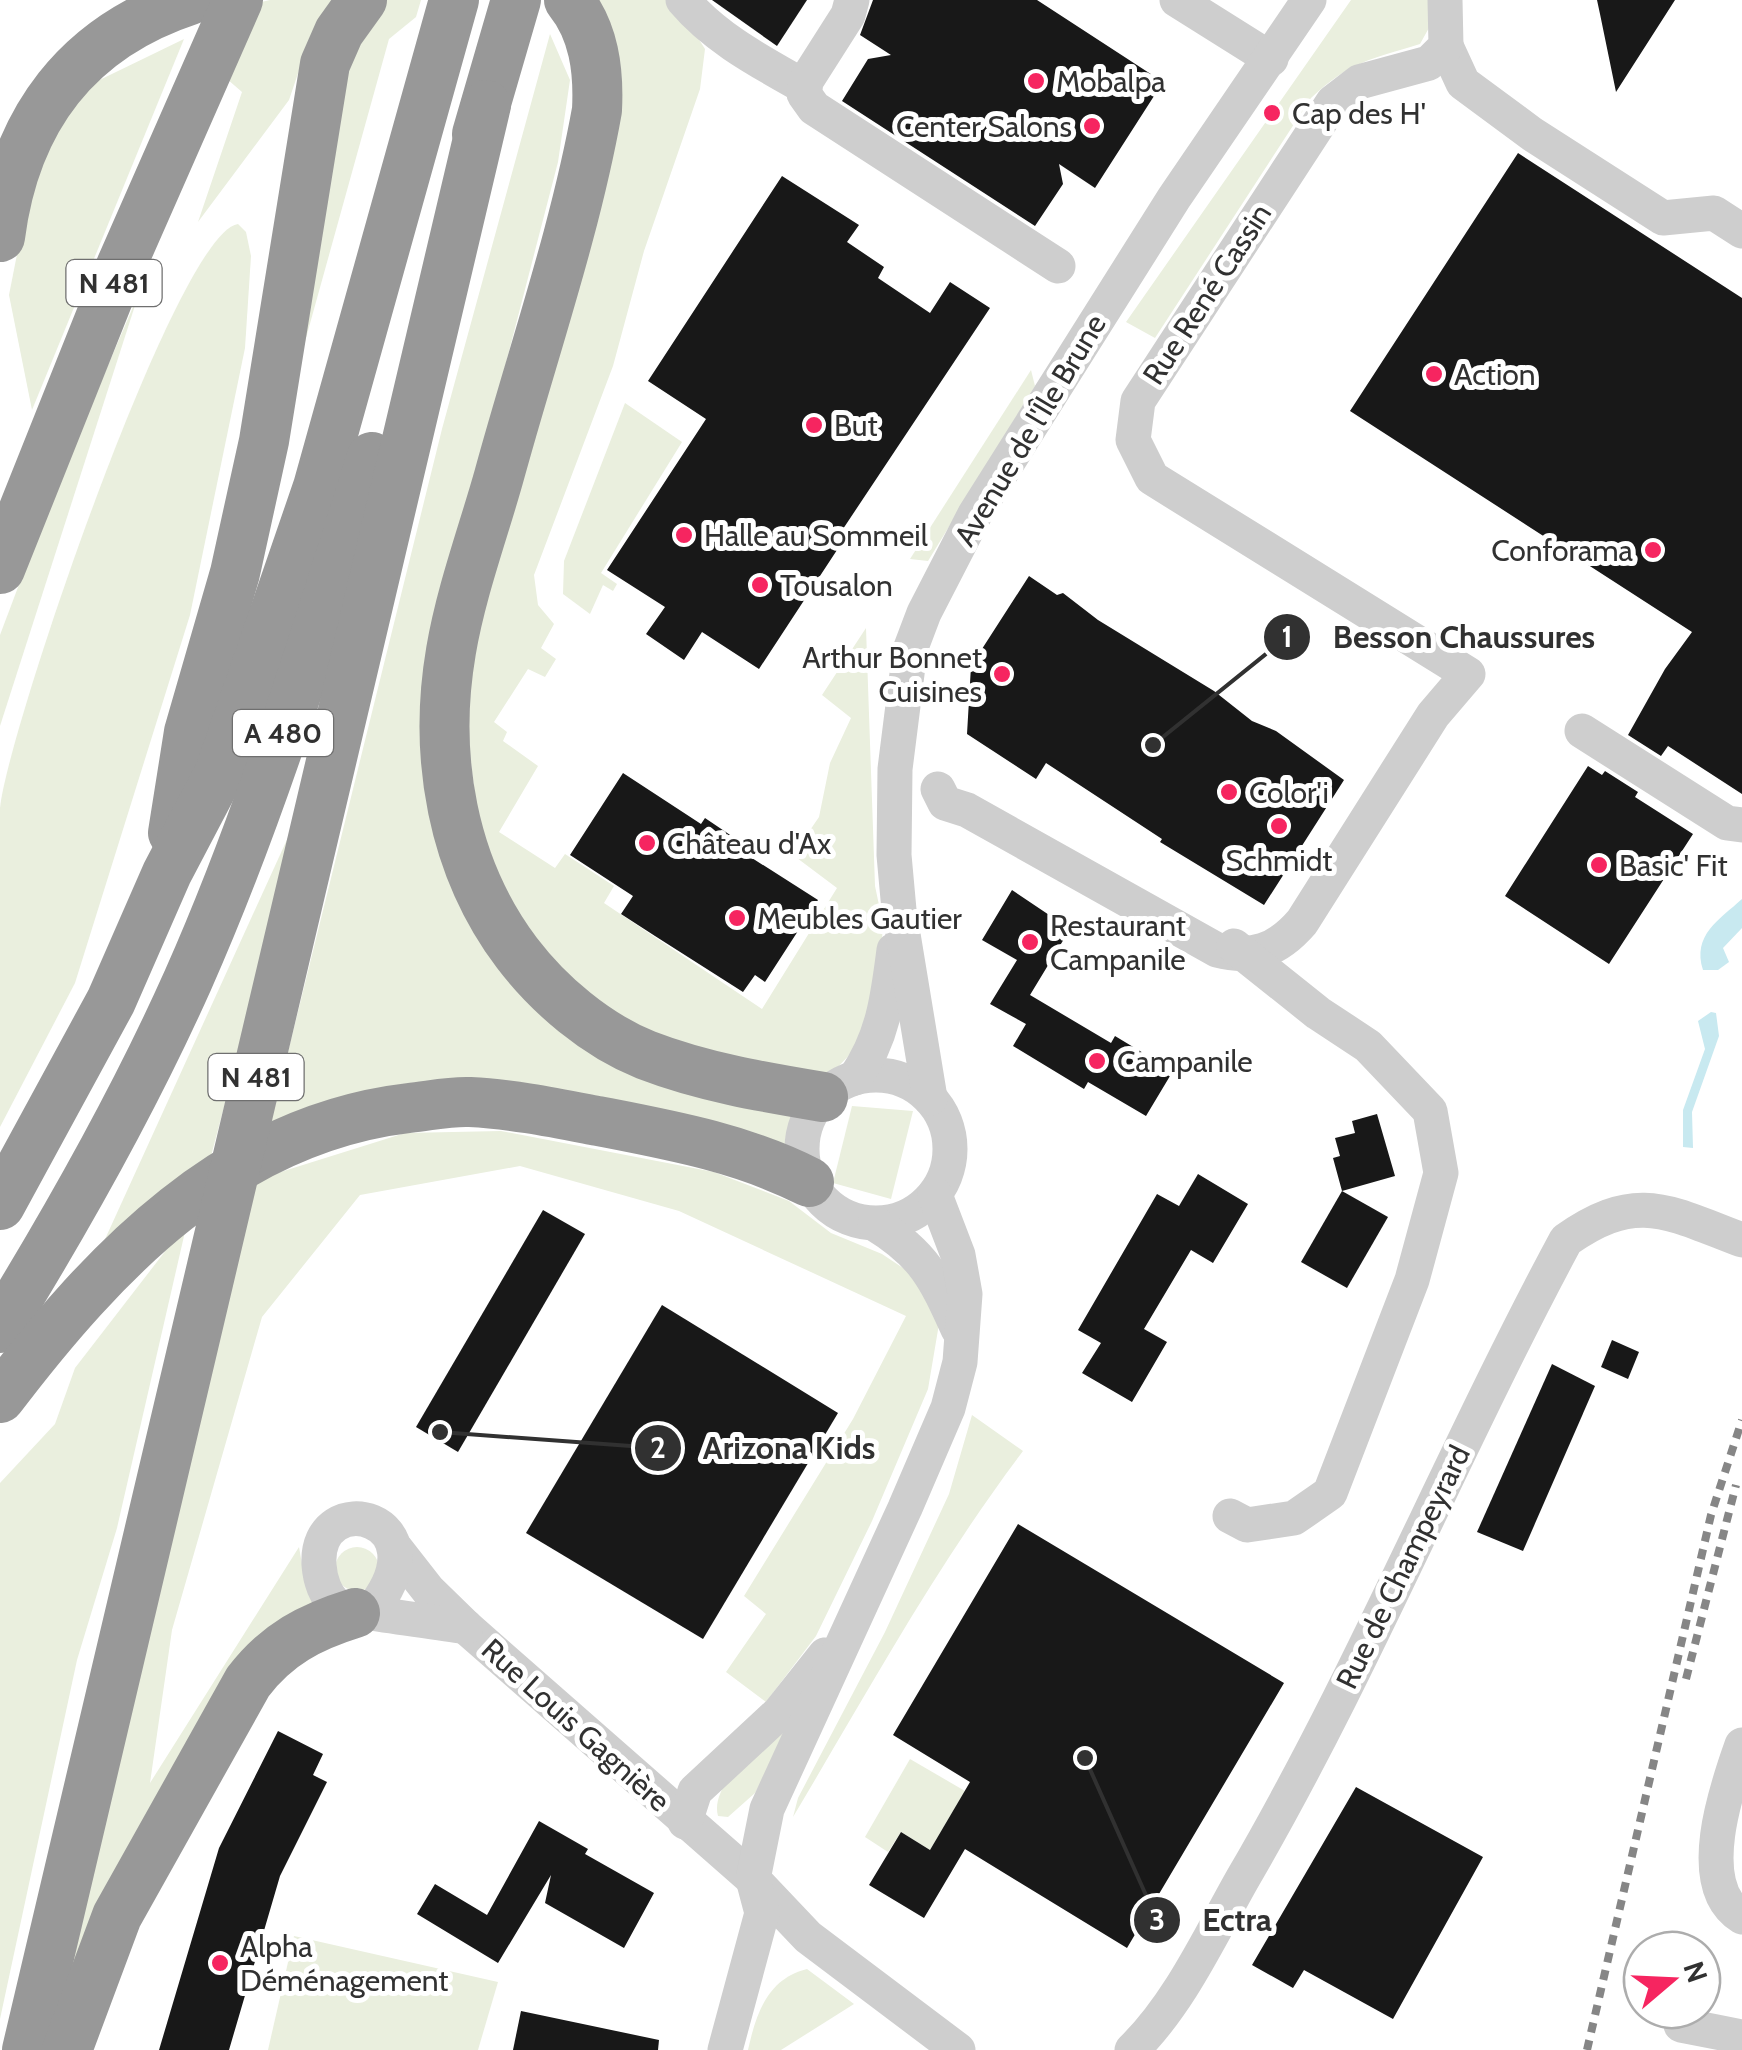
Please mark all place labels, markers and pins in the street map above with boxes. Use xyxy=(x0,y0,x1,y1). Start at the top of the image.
place label: Mobalpa xyxy=(1056,63,1166,100)
marker: Mobalpa xyxy=(1025,70,1047,92)
place label: Cap des H' xyxy=(1292,95,1426,132)
marker: Cap des H' xyxy=(1261,102,1283,124)
place label: Center Salons xyxy=(896,108,1072,145)
marker: Center Salons xyxy=(1081,115,1103,137)
place label: Action xyxy=(1454,356,1536,393)
marker: Action xyxy=(1423,363,1445,385)
place label: But xyxy=(834,407,878,444)
marker: But xyxy=(803,414,825,436)
place label: Halle au Sommeil xyxy=(704,517,928,554)
marker: Halle au Sommeil xyxy=(673,524,695,546)
place label: Conforama xyxy=(1491,532,1634,569)
marker: Conforama xyxy=(1642,539,1664,561)
place label: Tousalon xyxy=(780,567,893,604)
marker: Tousalon xyxy=(749,574,771,596)
callout: Besson Chaussures xyxy=(1262,606,1615,668)
place label: Arthur Bonnet Cuisines xyxy=(802,639,982,710)
marker: Arthur Bonnet Cuisines xyxy=(991,663,1013,685)
place label: Color'i xyxy=(1249,774,1329,811)
marker: Color'i xyxy=(1218,781,1240,803)
marker: Schmidt xyxy=(1268,815,1290,837)
place label: Château d'Ax xyxy=(667,825,831,862)
marker: Château d'Ax xyxy=(636,832,658,854)
place label: Schmidt xyxy=(1226,842,1332,879)
place label: Basic' Fit xyxy=(1619,847,1728,884)
marker: Basic' Fit xyxy=(1588,854,1610,876)
place label: Meubles Gautier xyxy=(757,900,962,937)
marker: Meubles Gautier xyxy=(726,907,748,929)
place label: Restaurant Campanile xyxy=(1050,907,1186,978)
marker: Restaurant Campanile xyxy=(1019,931,1041,953)
place label: Campanile xyxy=(1117,1043,1253,1080)
marker: Campanile xyxy=(1086,1050,1108,1072)
callout: Arizona Kids xyxy=(633,1417,896,1479)
callout: Ectra xyxy=(1132,1889,1292,1951)
place label: Alpha Déménagement xyxy=(240,1928,448,1999)
marker: Alpha Déménagement xyxy=(209,1952,231,1974)

